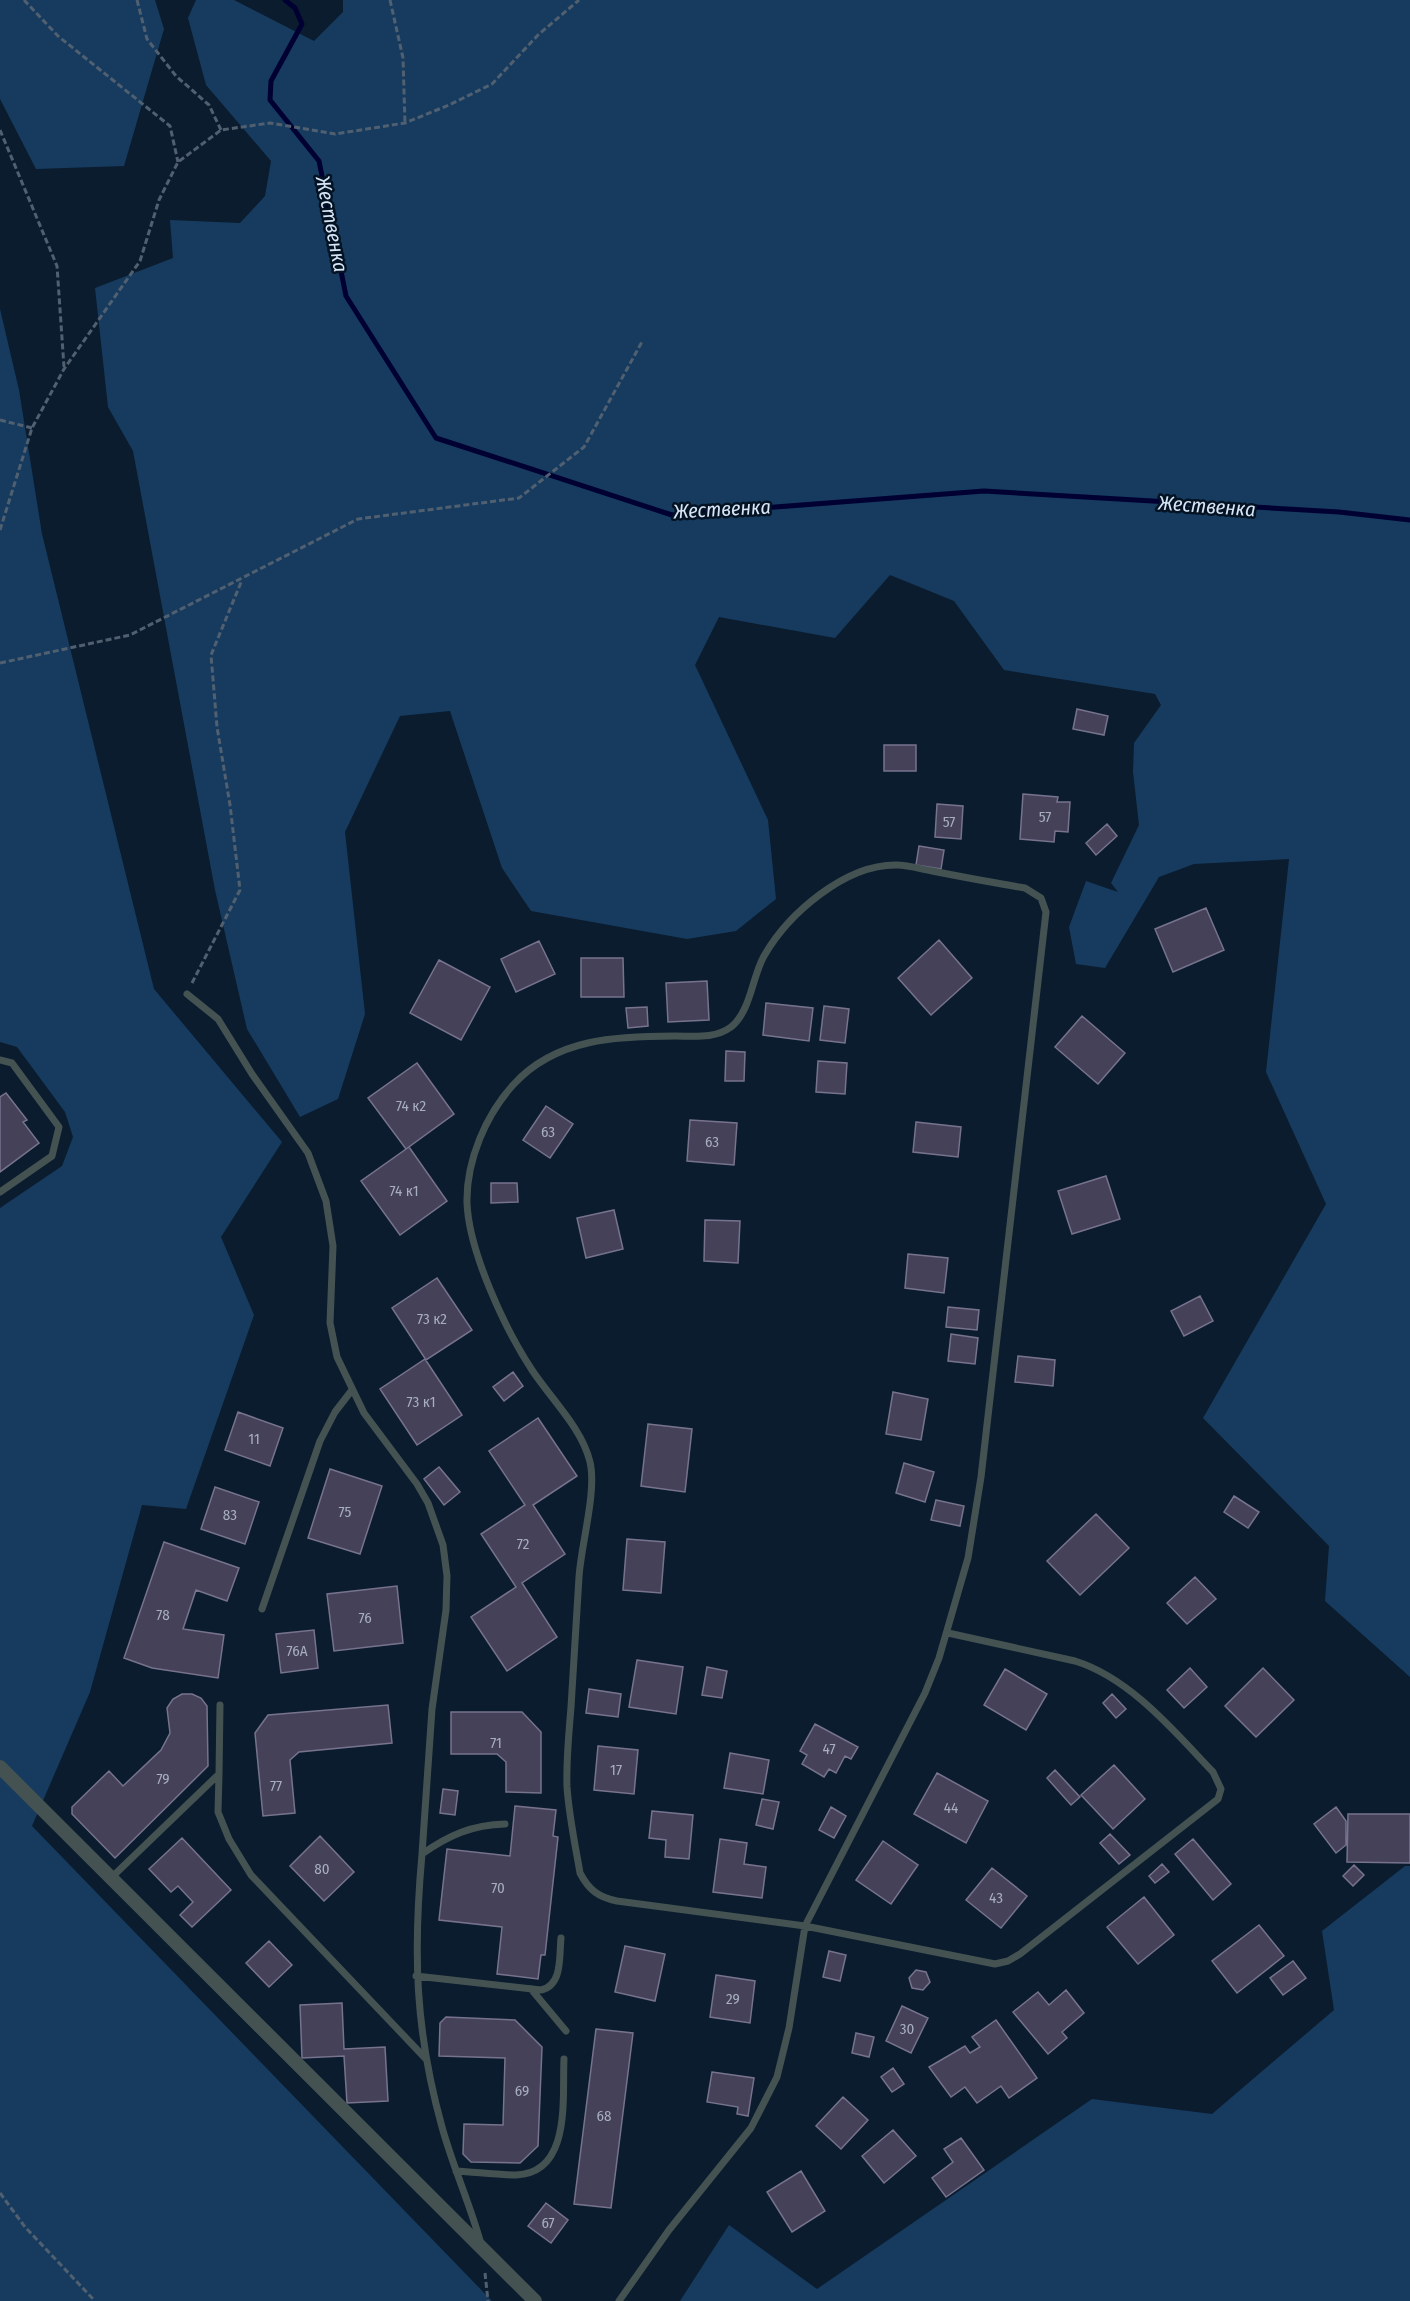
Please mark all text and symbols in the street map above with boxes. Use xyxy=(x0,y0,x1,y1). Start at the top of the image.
water label: Жественка xyxy=(311,173,353,274)
water label: Жественка xyxy=(1156,491,1257,521)
water label: Жественка xyxy=(672,494,771,524)
house number: 57 xyxy=(1039,808,1051,826)
house number: 57 xyxy=(943,813,955,831)
house number: 74 к2 xyxy=(396,1097,426,1115)
house number: 63 xyxy=(541,1123,555,1141)
house number: 63 xyxy=(705,1133,719,1151)
house number: 74 к1 xyxy=(389,1182,419,1200)
house number: 73 к2 xyxy=(417,1310,447,1328)
house number: 73 к1 xyxy=(407,1393,435,1411)
house number: 11 xyxy=(248,1430,260,1448)
house number: 75 xyxy=(339,1503,351,1521)
house number: 83 xyxy=(223,1506,237,1524)
house number: 72 xyxy=(517,1535,530,1553)
house number: 78 xyxy=(156,1606,170,1624)
house number: 76 xyxy=(358,1609,372,1627)
house number: 76А xyxy=(286,1642,308,1660)
house number: 71 xyxy=(490,1734,502,1752)
house number: 47 xyxy=(822,1740,836,1758)
house number: 17 xyxy=(610,1761,622,1779)
house number: 79 xyxy=(156,1770,170,1788)
house number: 77 xyxy=(270,1777,282,1795)
house number: 44 xyxy=(944,1799,958,1817)
house number: 80 xyxy=(314,1860,330,1878)
house number: 70 xyxy=(491,1879,505,1897)
house number: 43 xyxy=(989,1889,1003,1907)
house number: 29 xyxy=(726,1990,740,2008)
house number: 30 xyxy=(900,2020,914,2038)
house number: 69 xyxy=(515,2082,529,2100)
house number: 68 xyxy=(597,2107,611,2125)
house number: 67 xyxy=(541,2214,555,2232)

